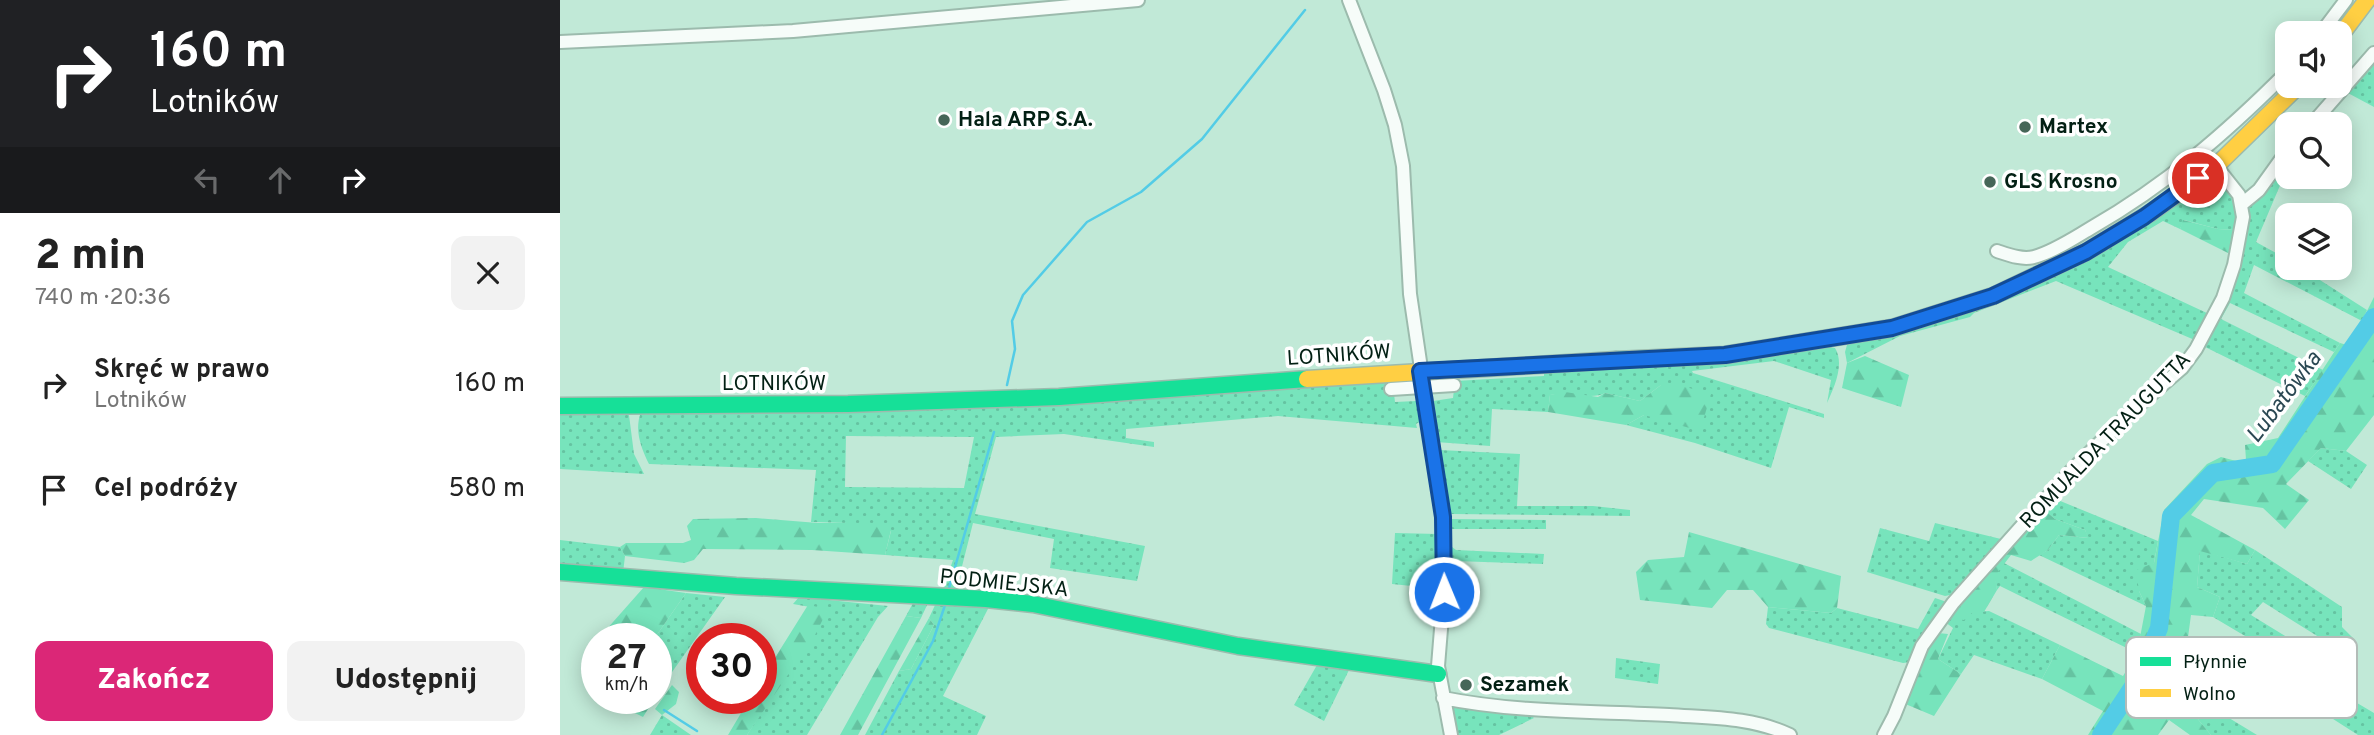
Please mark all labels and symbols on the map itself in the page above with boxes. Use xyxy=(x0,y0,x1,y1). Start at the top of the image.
place label: Hala ARP S.A. xyxy=(958,107,1093,134)
marker: Hala ARP S.A. xyxy=(936,112,952,128)
place label: Martex xyxy=(2039,114,2108,141)
marker: Martex xyxy=(2017,119,2033,135)
pin xyxy=(2168,148,2228,208)
place label: GLS Krosno xyxy=(2004,169,2118,196)
marker: GLS Krosno xyxy=(1982,174,1998,190)
street label: LOTNIKÓW xyxy=(1286,338,1392,373)
water label: Lubatówka xyxy=(2241,346,2329,450)
street label: ROMUALDA TRAUGUTTA xyxy=(2015,347,2197,535)
street label: LOTNIKÓW xyxy=(722,370,826,398)
position arrow xyxy=(1407,555,1481,629)
street label: PODMIEJSKA xyxy=(938,564,1070,604)
speed limit sign: 30 xyxy=(686,623,777,714)
legend xyxy=(2126,637,2357,718)
text: Płynnie xyxy=(2183,651,2247,675)
place label: Sezamek xyxy=(1480,672,1569,699)
marker: Sezamek xyxy=(1458,677,1474,693)
text: Wolno xyxy=(2183,683,2236,707)

